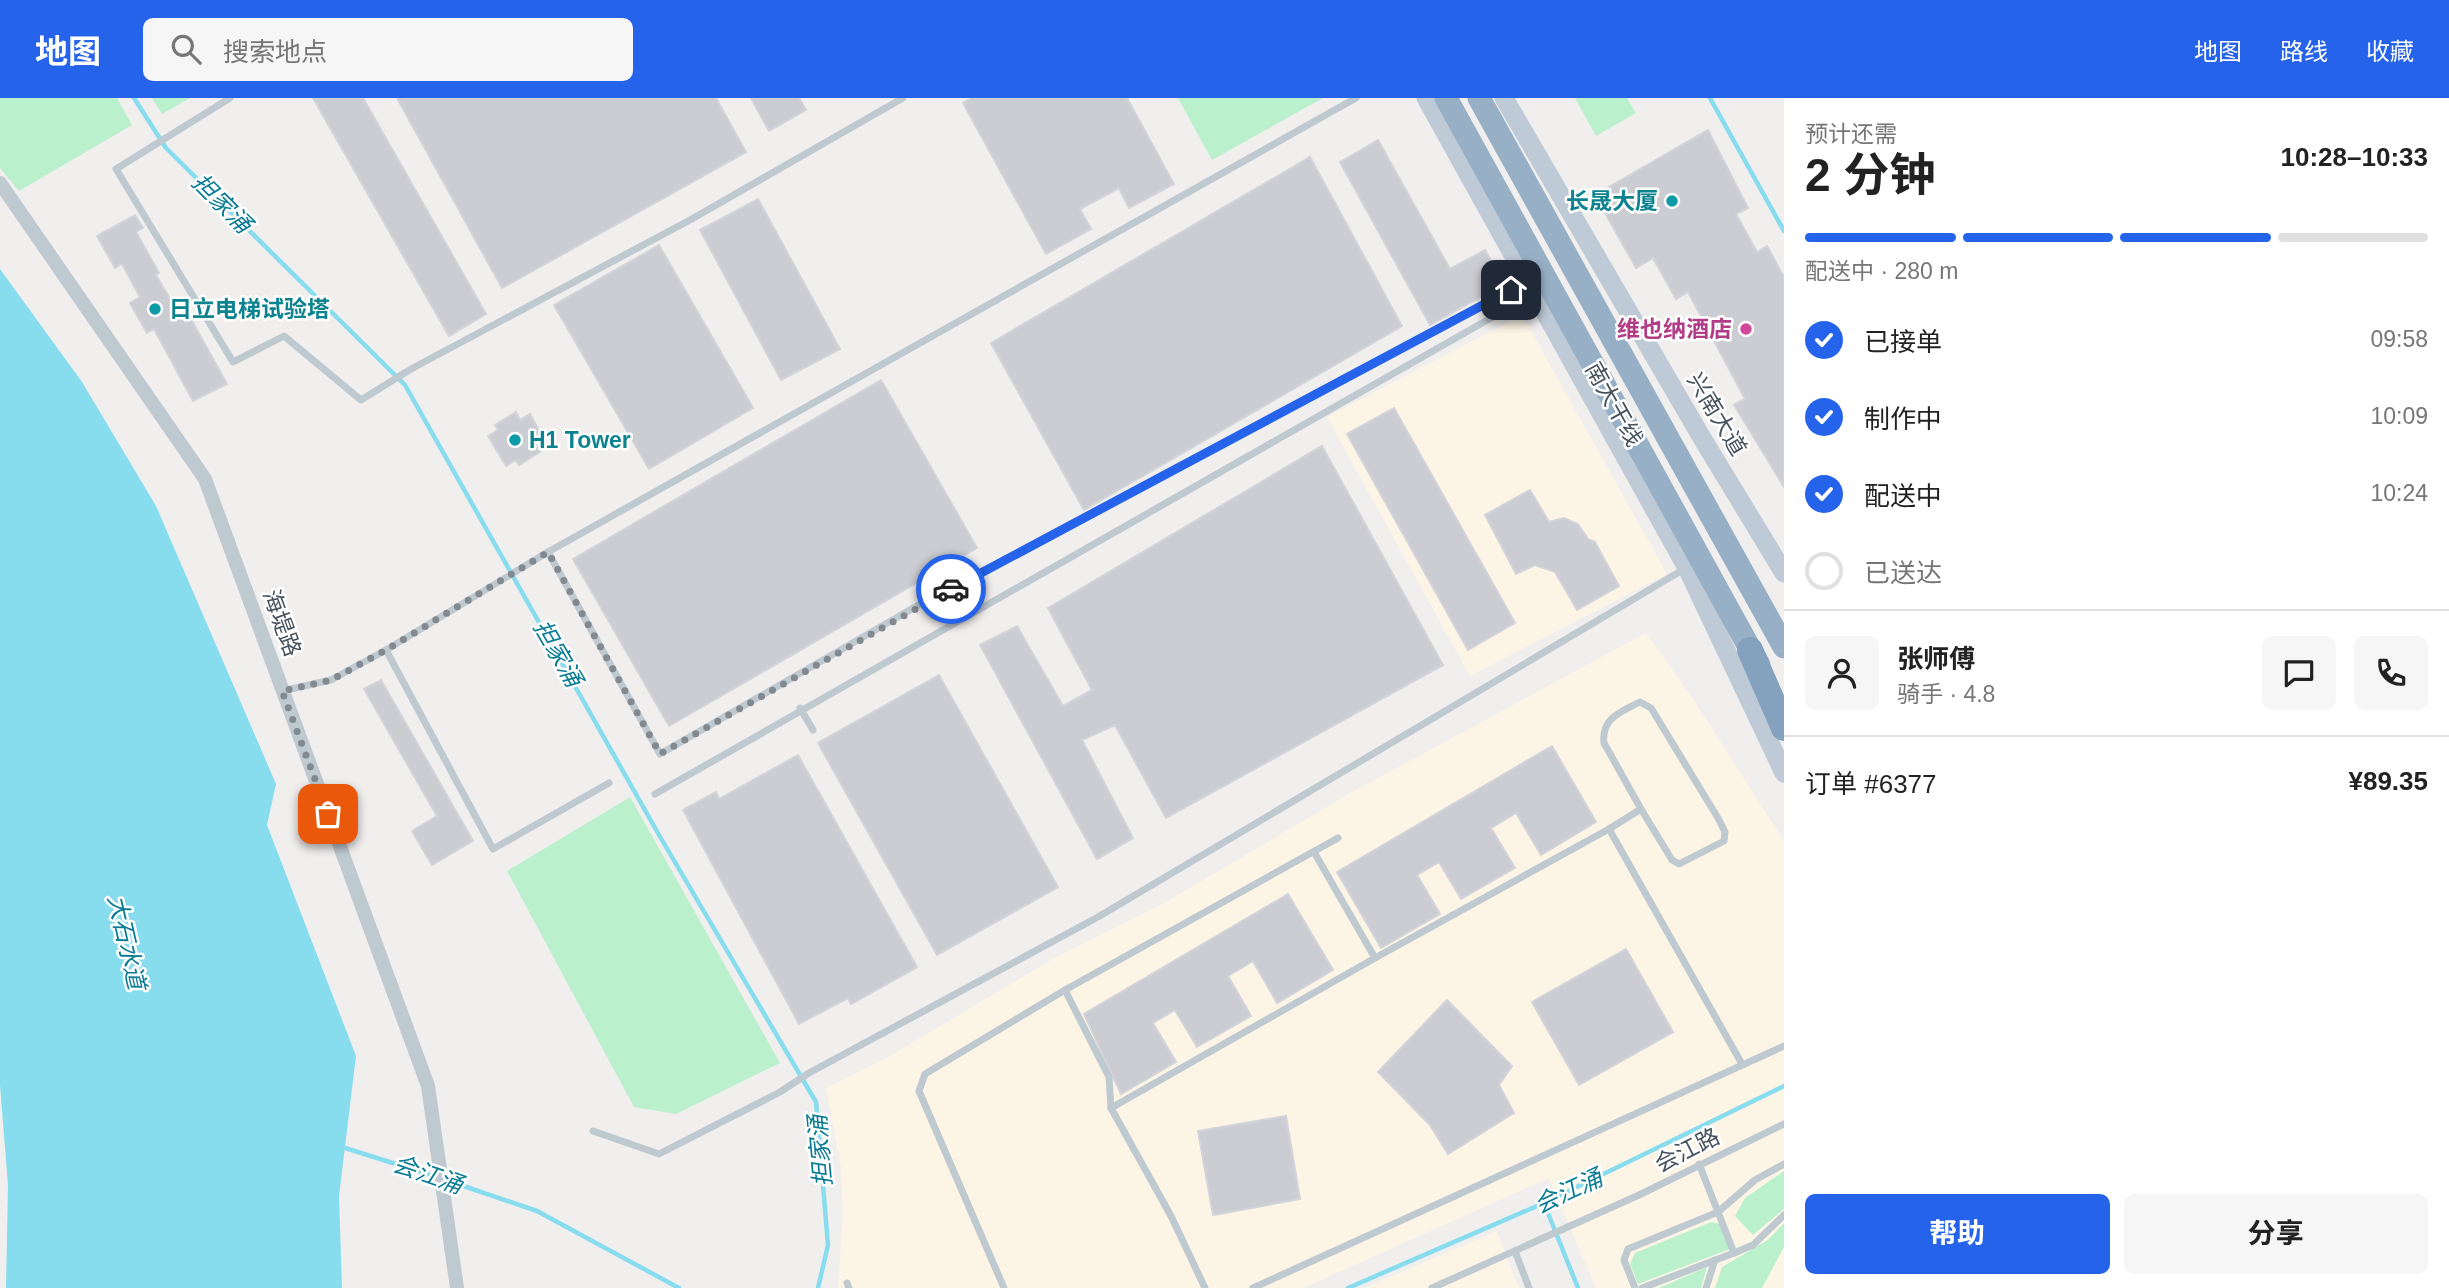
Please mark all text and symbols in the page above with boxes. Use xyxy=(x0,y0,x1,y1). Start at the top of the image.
search box xyxy=(143,18,633,81)
icon: search xyxy=(167,30,205,68)
text: 地图 xyxy=(35,33,101,70)
text: 搜索地点 xyxy=(223,37,327,67)
text: 地图 xyxy=(2194,38,2242,65)
text: 路线 xyxy=(2280,38,2328,65)
text: 收藏 xyxy=(2366,38,2414,65)
text: 预计还需 xyxy=(1805,121,1897,147)
text: 10:28–10:33 xyxy=(2281,142,2428,172)
text: 2 分钟 xyxy=(1805,149,1935,201)
water label: 担家涌 xyxy=(187,168,259,240)
place label: 长晟大厦 xyxy=(1566,188,1658,214)
marker: 长晟大厦 xyxy=(1664,193,1680,209)
text: 配送中 · 280 m xyxy=(1805,258,1958,284)
pin xyxy=(1481,260,1541,320)
icon: home xyxy=(1492,271,1530,309)
place label: 日立电梯试验塔 xyxy=(169,296,330,322)
marker: 日立电梯试验塔 xyxy=(147,301,163,317)
place label: 维也纳酒店 xyxy=(1617,316,1732,342)
marker: 维也纳酒店 xyxy=(1738,321,1754,337)
icon: check xyxy=(1805,321,1843,359)
text: 09:58 xyxy=(2370,326,2428,352)
text: 已接单 xyxy=(1864,327,1942,357)
street label: 南大干线 xyxy=(1580,357,1648,451)
street label: 兴南大道 xyxy=(1682,368,1752,460)
icon: check xyxy=(1805,398,1843,436)
text: 10:09 xyxy=(2370,403,2428,429)
text: 制作中 xyxy=(1864,404,1942,434)
place label: H1 Tower xyxy=(529,427,631,453)
marker: H1 Tower xyxy=(507,432,523,448)
icon: check xyxy=(1805,475,1843,513)
text: 10:24 xyxy=(2370,480,2428,506)
text: 配送中 xyxy=(1864,481,1942,511)
courier xyxy=(916,554,986,624)
text: 已送达 xyxy=(1864,558,1942,588)
icon: car xyxy=(932,570,970,608)
street label: 海堤路 xyxy=(258,586,306,660)
water label: 担家涌 xyxy=(528,615,589,694)
button: person xyxy=(1805,636,1879,710)
button: chat xyxy=(2262,636,2336,710)
button: phone xyxy=(2354,636,2428,710)
text: 张师傅 xyxy=(1897,644,1975,674)
text: 骑手 · 4.8 xyxy=(1897,681,1995,707)
text: ¥89.35 xyxy=(2348,766,2428,796)
text: 订单 #6377 xyxy=(1805,769,1937,799)
pin xyxy=(298,784,358,844)
icon: bag xyxy=(309,795,347,833)
water label: 大石水道 xyxy=(103,892,152,995)
water label: 担家涌 xyxy=(803,1111,837,1188)
street label: 会江路 xyxy=(1650,1123,1724,1177)
water label: 会江涌 xyxy=(390,1150,469,1199)
water label: 会江涌 xyxy=(1530,1162,1609,1218)
button: 帮助 xyxy=(1805,1194,2110,1274)
button: 分享 xyxy=(2124,1194,2428,1274)

